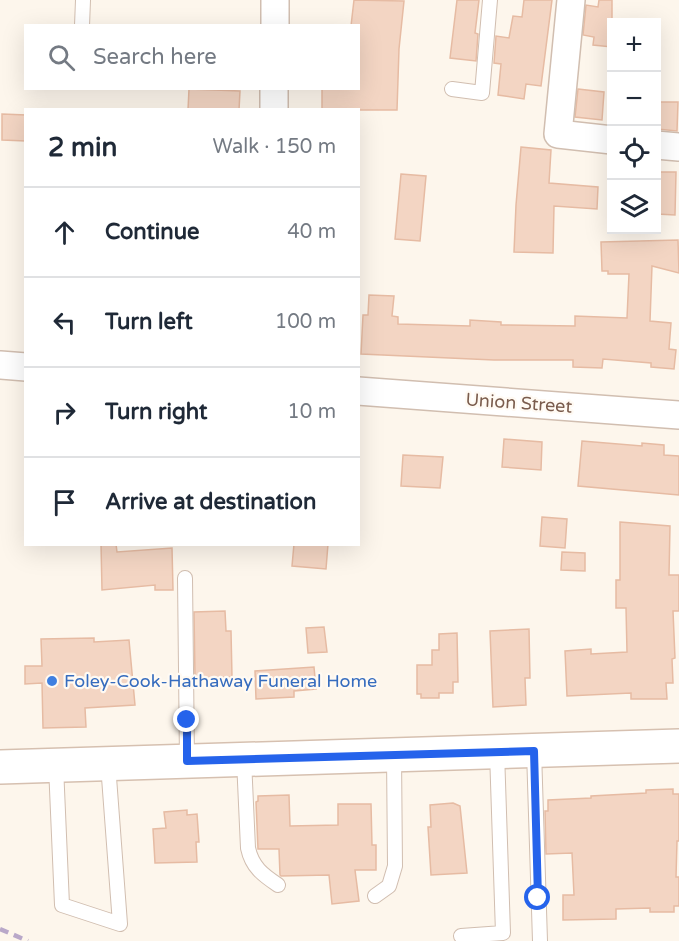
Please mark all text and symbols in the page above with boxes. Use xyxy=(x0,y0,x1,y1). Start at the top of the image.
map controls xyxy=(607,18,661,234)
button: + xyxy=(607,18,661,72)
search box xyxy=(24,24,360,90)
icon: search xyxy=(45,41,78,74)
text: Search here xyxy=(93,44,217,70)
button: − xyxy=(607,72,661,126)
button: locate xyxy=(607,126,661,180)
text: 2 min xyxy=(48,132,117,163)
text: Walk · 150 m xyxy=(213,135,336,159)
button: layers xyxy=(607,180,661,234)
icon: ahead xyxy=(48,216,81,249)
text: Continue xyxy=(105,219,200,245)
text: 40 m xyxy=(287,220,336,244)
icon: left xyxy=(48,306,81,339)
text: Turn left xyxy=(105,309,193,335)
text: 100 m xyxy=(275,310,336,334)
street label: Union Street xyxy=(465,388,573,418)
icon: right xyxy=(48,396,81,429)
text: Turn right xyxy=(105,399,207,425)
text: 10 m xyxy=(287,400,336,424)
icon: arrive xyxy=(48,486,81,519)
text: Arrive at destination xyxy=(105,489,316,515)
place label: Foley-Cook-Hathaway Funeral Home xyxy=(64,670,377,692)
marker: Foley-Cook-Hathaway Funeral Home xyxy=(45,674,59,688)
route end xyxy=(173,706,199,732)
route start xyxy=(524,884,550,910)

